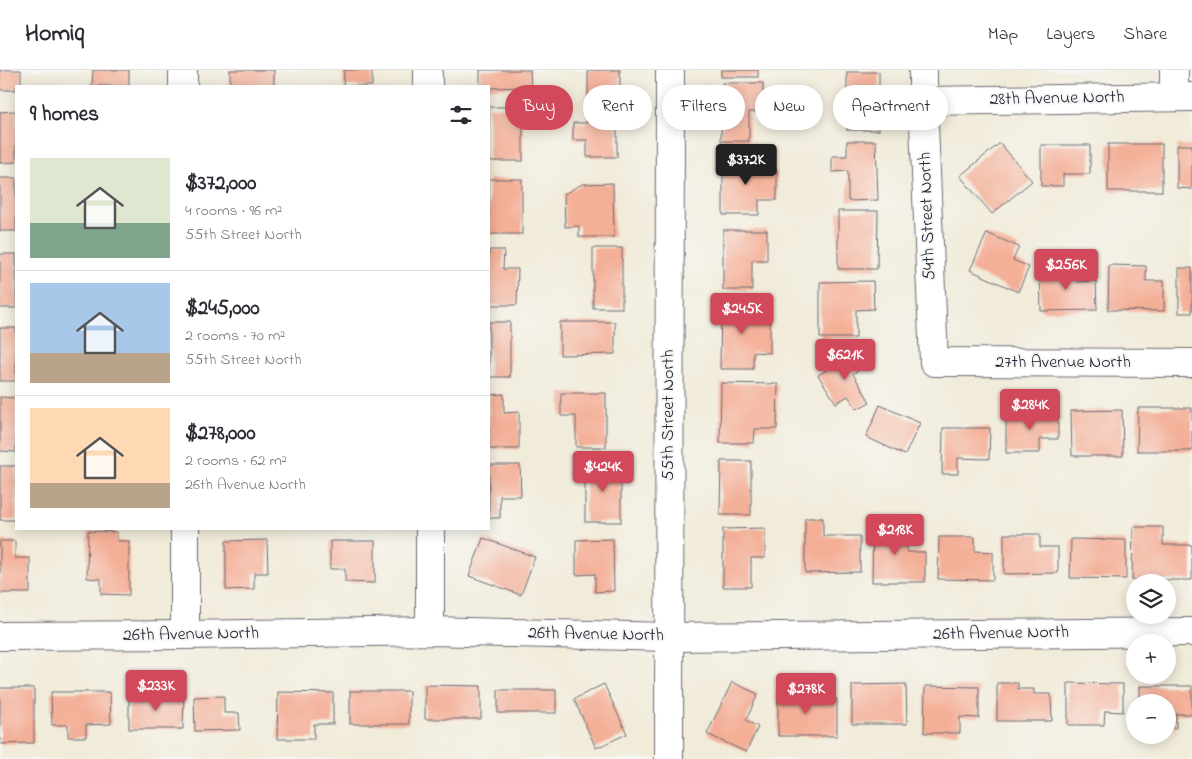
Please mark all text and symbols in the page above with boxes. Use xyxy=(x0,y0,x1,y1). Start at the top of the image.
text: Homiq xyxy=(25,17,84,52)
text: Map xyxy=(988,22,1018,48)
text: Layers xyxy=(1046,22,1096,48)
text: Share xyxy=(1124,22,1167,48)
chip: Buy xyxy=(505,85,573,130)
chip: Rent xyxy=(583,85,652,130)
chip: Filters xyxy=(662,85,745,130)
chip: New xyxy=(755,85,823,130)
chip: Apartment xyxy=(833,85,948,130)
street label: 28th Avenue North xyxy=(989,85,1125,113)
text: 9 homes xyxy=(30,100,99,130)
icon: filters xyxy=(447,101,475,129)
pin: $372K xyxy=(711,144,781,186)
text: $372K xyxy=(727,148,765,172)
street label: 54th Street North xyxy=(913,151,943,281)
text: $372,000 xyxy=(185,169,256,199)
icon: home xyxy=(70,178,130,238)
text: 4 rooms · 96 m² xyxy=(185,199,282,223)
text: 55th Street North xyxy=(185,223,302,247)
pin: $256K xyxy=(1031,248,1101,291)
text: $256K xyxy=(1045,253,1087,277)
pin: $245K xyxy=(707,292,777,335)
text: $245,000 xyxy=(185,294,260,324)
text: $245K xyxy=(721,297,763,321)
icon: home xyxy=(70,303,130,363)
text: 2 rooms · 70 m² xyxy=(185,324,285,348)
pin: $621K xyxy=(810,338,880,381)
text: $621K xyxy=(826,343,864,367)
text: 55th Street North xyxy=(185,348,302,372)
street label: 55th Street North xyxy=(656,349,682,481)
street label: 27th Avenue North xyxy=(995,350,1131,376)
pin: $284K xyxy=(995,388,1065,431)
text: $284K xyxy=(1011,393,1049,417)
text: $278,000 xyxy=(185,419,256,449)
icon: home xyxy=(70,428,130,488)
text: 2 rooms · 62 m² xyxy=(185,449,287,473)
pin: $424K xyxy=(568,450,638,493)
text: $424K xyxy=(584,455,622,479)
text: 26th Avenue North xyxy=(185,473,306,497)
pin: $218K xyxy=(860,514,930,556)
text: $218K xyxy=(877,518,913,542)
map controls xyxy=(1126,574,1176,744)
button: layers xyxy=(1126,574,1176,624)
street label: 26th Avenue North xyxy=(933,620,1069,648)
street label: 26th Avenue North xyxy=(123,621,259,649)
street label: 26th Avenue North xyxy=(528,621,664,649)
button: + xyxy=(1126,634,1176,684)
pin: $233K xyxy=(121,670,191,712)
pin: $278K xyxy=(771,672,841,715)
text: $233K xyxy=(137,674,175,698)
text: $278K xyxy=(787,677,825,701)
button: − xyxy=(1126,694,1176,744)

